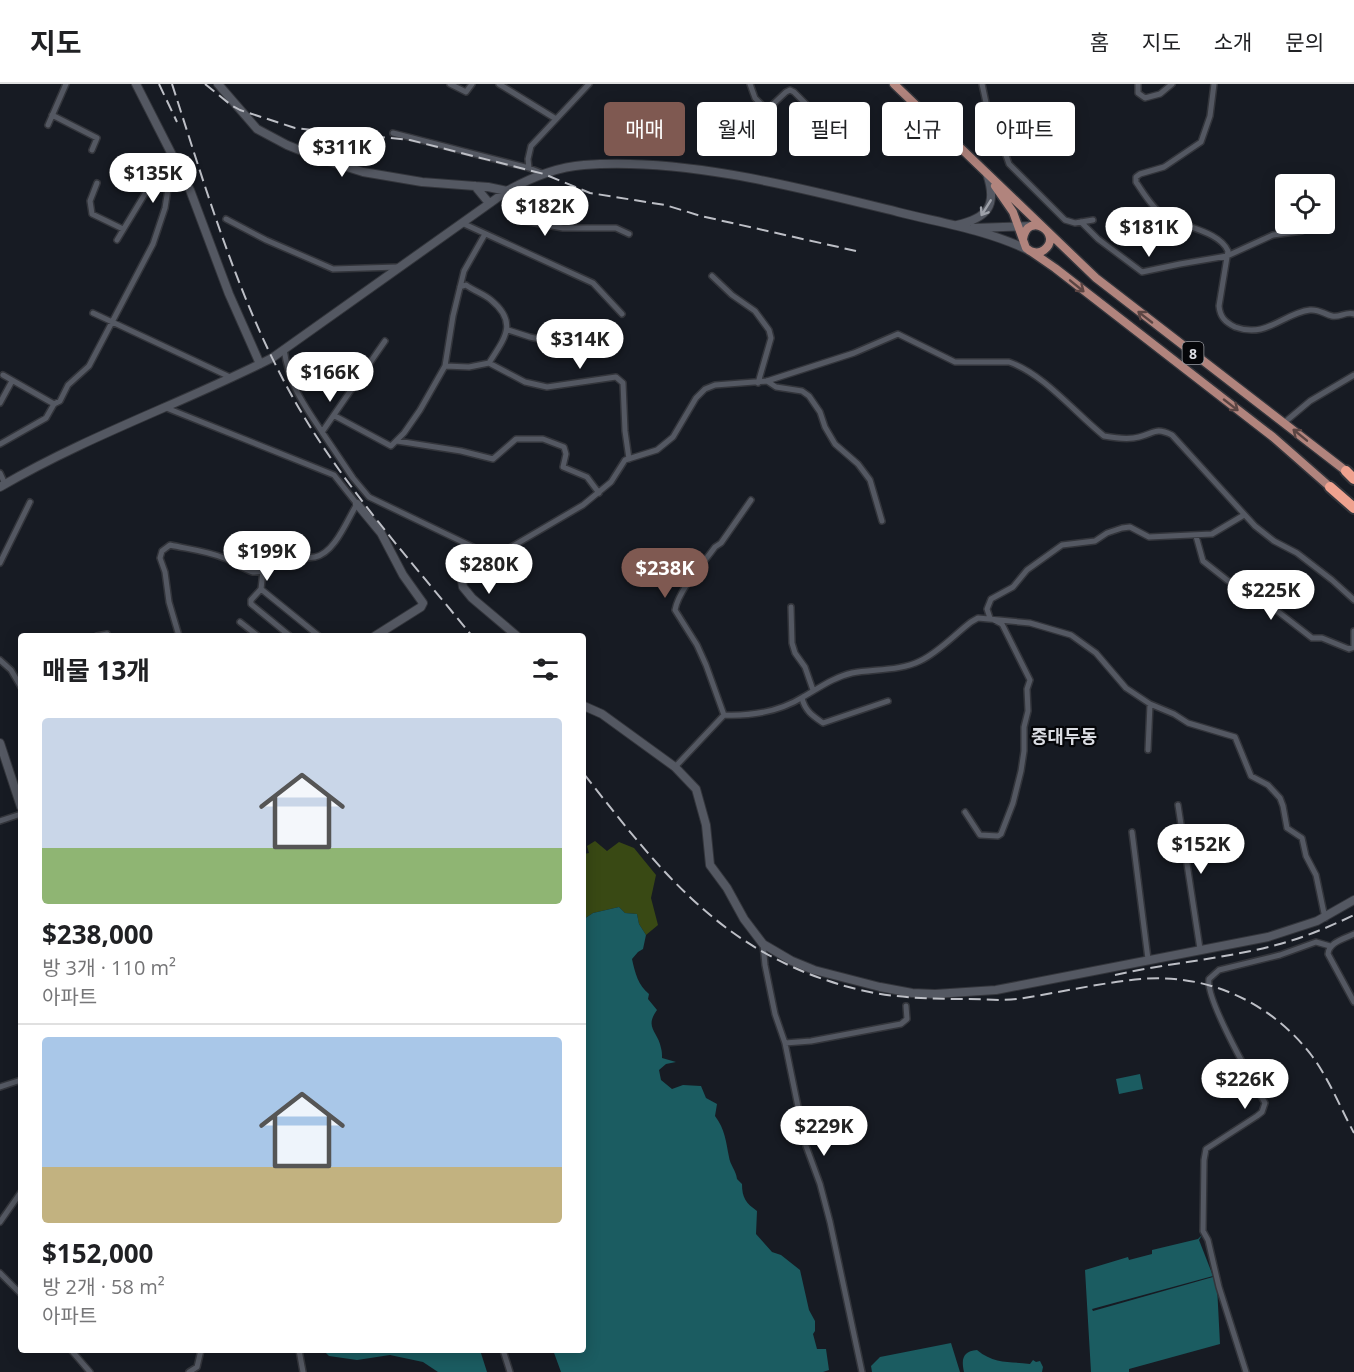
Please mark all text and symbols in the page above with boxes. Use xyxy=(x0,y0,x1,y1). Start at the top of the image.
text: 지도 xyxy=(30,23,82,61)
text: 홈 xyxy=(1090,28,1109,56)
text: 지도 xyxy=(1142,28,1181,56)
text: 소개 xyxy=(1214,28,1252,56)
text: 문의 xyxy=(1285,28,1324,56)
chip: 매매 xyxy=(604,102,685,156)
chip: 월세 xyxy=(697,102,777,156)
chip: 필터 xyxy=(789,102,870,156)
chip: 신규 xyxy=(882,102,963,156)
chip: 아파트 xyxy=(975,102,1075,156)
pin: $311K xyxy=(300,127,384,178)
text: $311K xyxy=(312,133,372,160)
pin: $135K xyxy=(111,153,195,204)
text: $135K xyxy=(123,159,183,186)
map controls xyxy=(1275,174,1335,234)
button: locate xyxy=(1275,174,1335,234)
pin: $182K xyxy=(503,186,587,237)
text: $182K xyxy=(515,192,575,219)
one-way arrow xyxy=(980,200,992,217)
pin: $181K xyxy=(1107,207,1191,258)
text: $181K xyxy=(1119,213,1179,240)
one-way arrow xyxy=(1069,279,1085,292)
one-way arrow xyxy=(1138,310,1154,323)
pin: $314K xyxy=(538,319,622,370)
text: $314K xyxy=(550,325,610,352)
road number: 8 xyxy=(1182,342,1204,364)
pin: $166K xyxy=(288,352,372,403)
text: $166K xyxy=(300,358,360,385)
one-way arrow xyxy=(1223,398,1239,411)
one-way arrow xyxy=(1293,428,1309,441)
pin: $199K xyxy=(225,531,309,582)
text: $199K xyxy=(237,537,297,564)
pin: $280K xyxy=(447,544,531,595)
pin: $238K xyxy=(623,548,707,599)
text: $280K xyxy=(459,550,519,577)
text: $238K xyxy=(635,554,695,581)
pin: $225K xyxy=(1229,570,1313,621)
text: $225K xyxy=(1241,576,1301,603)
text: 매물 13개 xyxy=(42,652,150,688)
icon: filters xyxy=(529,653,562,686)
district label: 중대두동 xyxy=(1031,724,1097,748)
icon: home xyxy=(248,757,356,865)
pin: $152K xyxy=(1159,824,1243,875)
text: $152K xyxy=(1171,830,1231,857)
text: $238,000 xyxy=(42,916,153,952)
text: 방 3개 · 110 m² xyxy=(42,954,176,981)
text: 아파트 xyxy=(42,983,97,1010)
pin: $226K xyxy=(1203,1059,1287,1110)
text: $226K xyxy=(1215,1065,1275,1092)
icon: home xyxy=(248,1076,356,1184)
pin: $229K xyxy=(782,1106,866,1157)
text: $229K xyxy=(794,1112,854,1139)
text: $152,000 xyxy=(42,1235,153,1271)
text: 방 2개 · 58 m² xyxy=(42,1273,165,1300)
text: 아파트 xyxy=(42,1302,97,1329)

